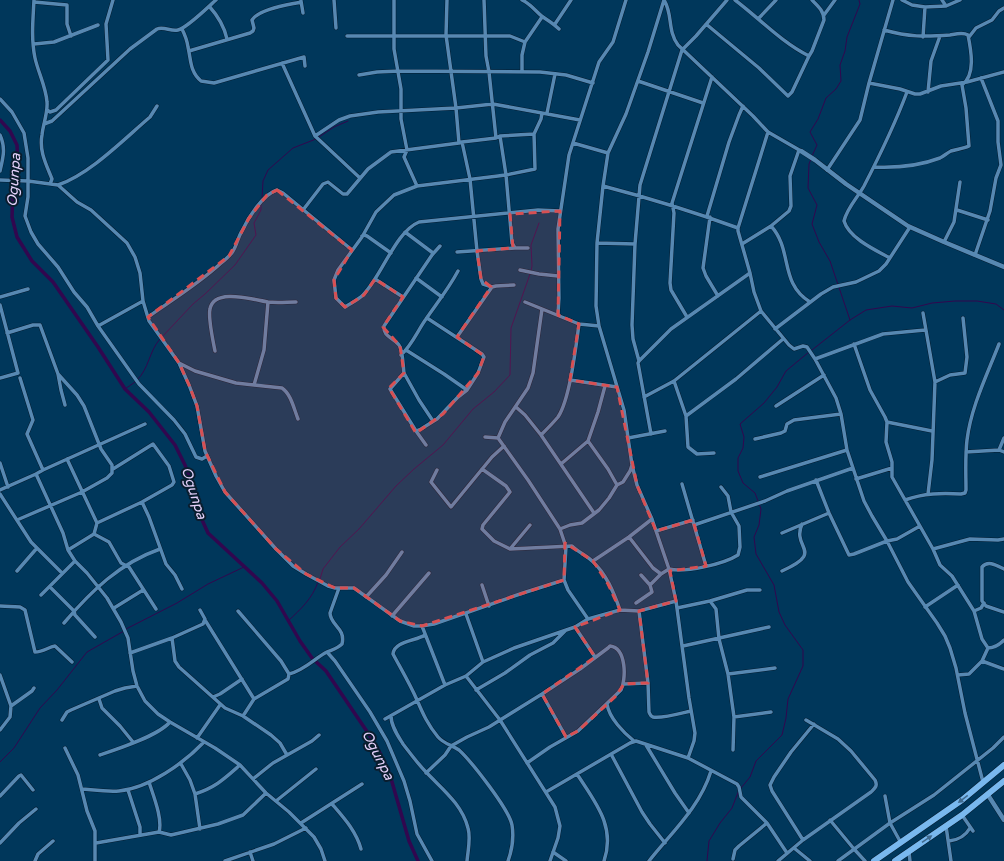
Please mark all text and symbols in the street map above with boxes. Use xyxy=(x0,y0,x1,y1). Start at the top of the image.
water label: Ogunpa xyxy=(4,152,24,207)
water label: Ogunpa xyxy=(178,465,211,522)
water label: Ogunpa xyxy=(358,727,398,784)
one-way arrow xyxy=(958,794,969,803)
one-way arrow xyxy=(922,835,933,843)

